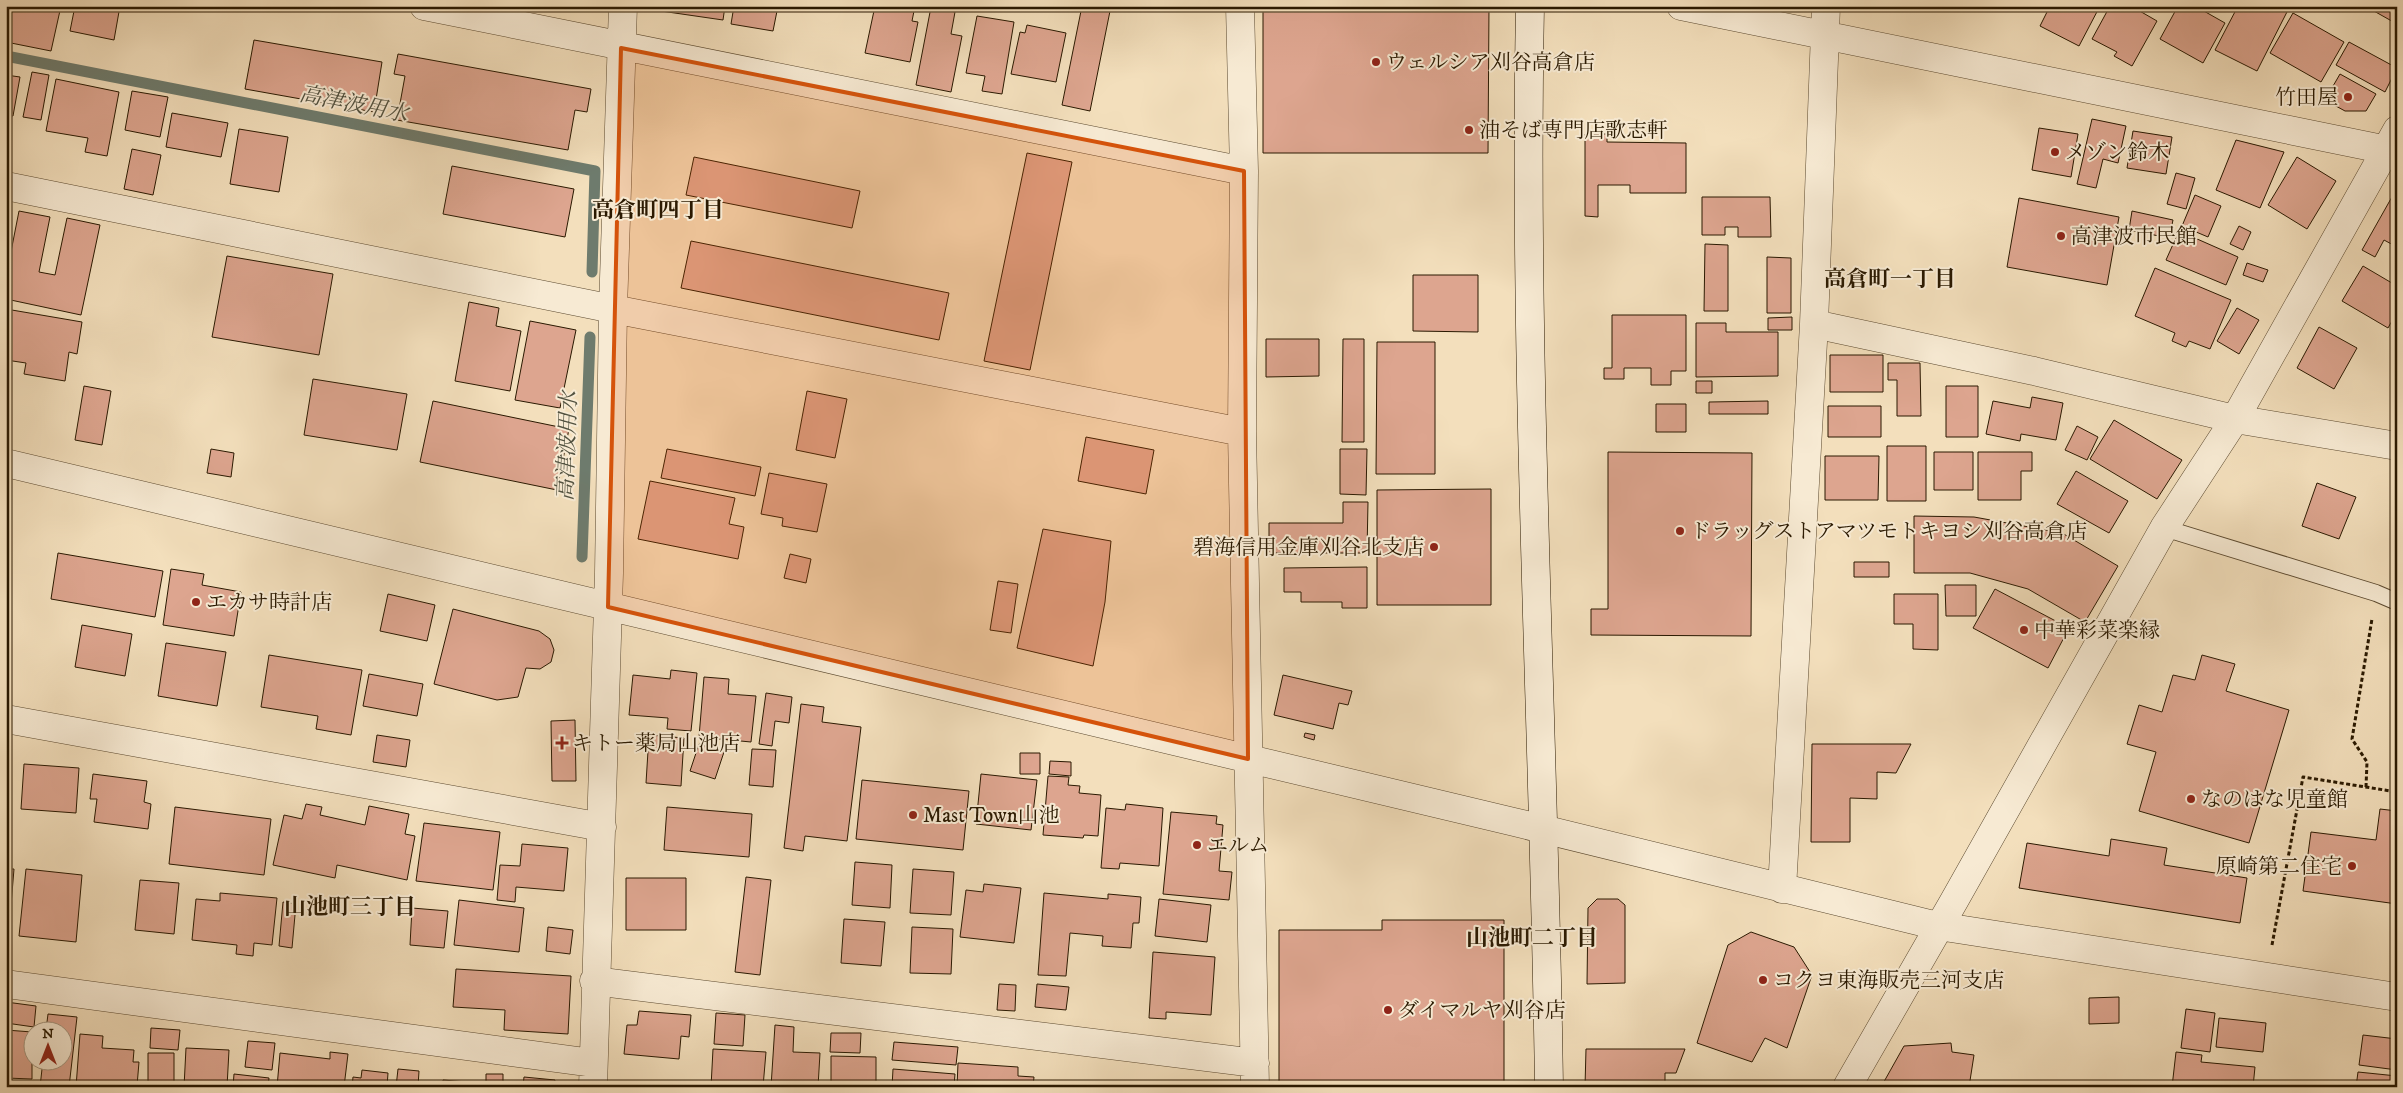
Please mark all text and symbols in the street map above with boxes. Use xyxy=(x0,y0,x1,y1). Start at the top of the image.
place label: ウェルシア刈谷高倉店 xyxy=(1386,50,1595,76)
marker: ウェルシア刈谷高倉店 xyxy=(1370,56,1382,68)
water label: 高津波用水 xyxy=(297,81,412,129)
place label: 竹田屋 xyxy=(2275,85,2338,111)
marker: 竹田屋 xyxy=(2342,91,2354,103)
place label: 油そば専門店歌志軒 xyxy=(1479,118,1668,144)
marker: 油そば専門店歌志軒 xyxy=(1463,124,1475,136)
place label: メゾン鈴木 xyxy=(2065,140,2169,166)
marker: メゾン鈴木 xyxy=(2049,146,2061,158)
district label: 高倉町四丁目 xyxy=(592,197,724,224)
place label: 高津波市民館 xyxy=(2071,224,2197,250)
marker: 高津波市民館 xyxy=(2055,230,2067,242)
district label: 高倉町一丁目 xyxy=(1824,266,1956,293)
water label: 高津波用水 xyxy=(552,389,583,501)
place label: ドラッグストアマツモトキヨシ刈谷高倉店 xyxy=(1690,519,2087,545)
marker: ドラッグストアマツモトキヨシ刈谷高倉店 xyxy=(1674,525,1686,537)
place label: 碧海信用金庫刈谷北支店 xyxy=(1193,535,1424,561)
marker: 碧海信用金庫刈谷北支店 xyxy=(1428,541,1440,553)
place label: エカサ時計店 xyxy=(206,590,332,616)
marker: エカサ時計店 xyxy=(190,596,202,608)
place label: 中華彩菜楽縁 xyxy=(2034,618,2160,644)
marker: 中華彩菜楽縁 xyxy=(2018,624,2030,636)
place label: キトー薬局山池店 xyxy=(572,731,740,757)
marker: キトー薬局山池店 xyxy=(556,737,568,749)
place label: なのはな児童館 xyxy=(2201,787,2348,813)
marker: なのはな児童館 xyxy=(2185,793,2197,805)
place label: Mast Town山池 xyxy=(923,803,1060,829)
marker: Mast Town山池 xyxy=(907,809,919,821)
place label: エルム xyxy=(1207,833,1269,859)
marker: エルム xyxy=(1191,839,1203,851)
place label: 原崎第二住宅 xyxy=(2216,854,2342,880)
marker: 原崎第二住宅 xyxy=(2346,860,2358,872)
district label: 山池町三丁目 xyxy=(284,894,416,921)
district label: 山池町二丁目 xyxy=(1466,925,1598,952)
place label: コクヨ東海販売三河支店 xyxy=(1773,968,2004,994)
marker: コクヨ東海販売三河支店 xyxy=(1757,974,1769,986)
place label: ダイマルヤ刈谷店 xyxy=(1398,998,1566,1024)
marker: ダイマルヤ刈谷店 xyxy=(1382,1004,1394,1016)
north arrow xyxy=(22,1020,72,1070)
text: N xyxy=(42,1025,54,1043)

